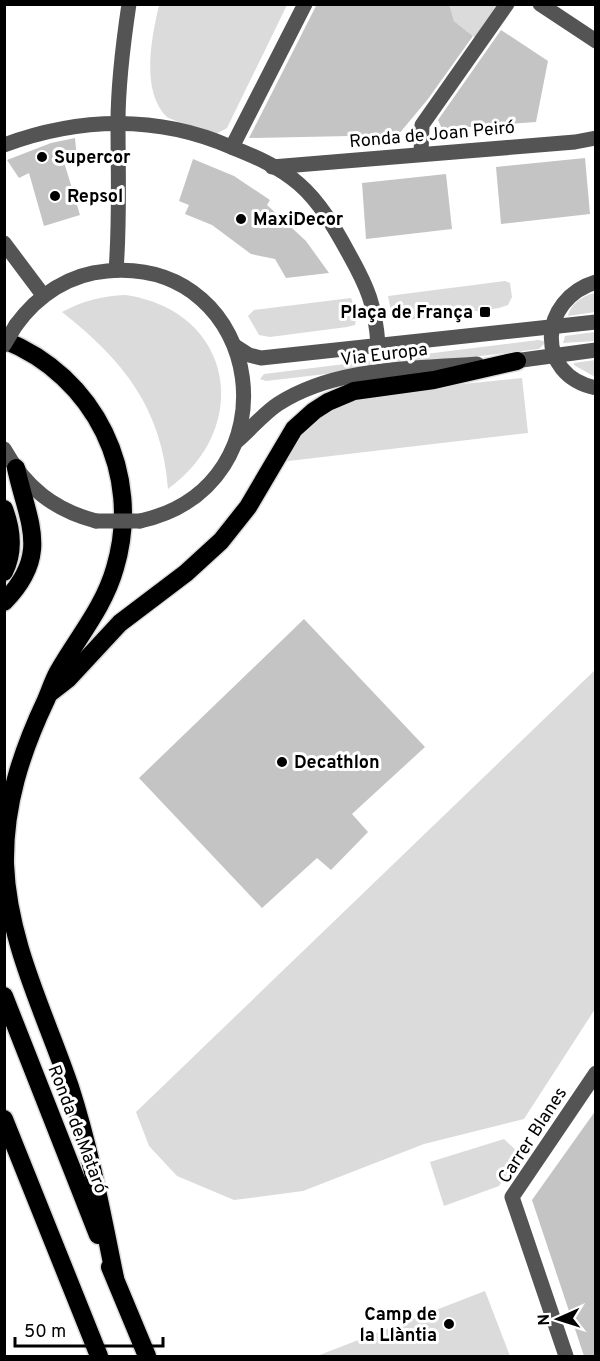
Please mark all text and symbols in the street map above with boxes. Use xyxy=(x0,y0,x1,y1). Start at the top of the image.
street label: Ronda de Joan Peiró xyxy=(348,117,516,154)
place label: Supercor xyxy=(54,147,131,170)
marker: Supercor xyxy=(35,150,49,164)
place label: Repsol xyxy=(67,186,123,209)
marker: Repsol xyxy=(48,189,62,203)
place label: MaxiDecor xyxy=(253,209,344,232)
marker: MaxiDecor xyxy=(234,212,248,226)
place label: Plaça de França xyxy=(340,302,473,325)
marker: Plaça de França xyxy=(478,305,492,319)
street label: Via Europa xyxy=(339,339,429,372)
place label: Decathlon xyxy=(294,752,380,775)
marker: Decathlon xyxy=(275,755,289,769)
street label: Ronda de Mataró xyxy=(42,1062,112,1197)
street label: Carrer Blanes xyxy=(494,1083,573,1188)
north arrow xyxy=(528,1289,588,1349)
place label: Camp de la Llàntia xyxy=(359,1304,437,1348)
scale bar xyxy=(15,1310,164,1348)
text: N xyxy=(535,1313,555,1326)
marker: Camp de la Llàntia xyxy=(442,1317,456,1331)
text: 50 m xyxy=(24,1321,66,1344)

